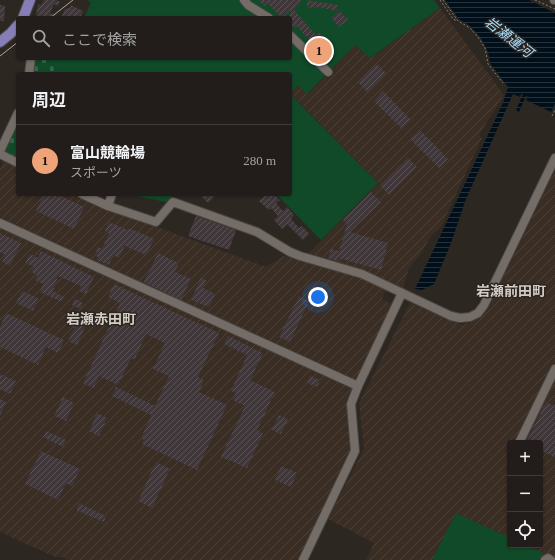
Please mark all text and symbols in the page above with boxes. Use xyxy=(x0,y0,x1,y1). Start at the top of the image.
water label: 岩瀬運河 xyxy=(482,14,538,62)
search box xyxy=(16,16,292,60)
icon: search xyxy=(30,27,52,49)
text: ここで検索 xyxy=(62,32,137,48)
pin: 1 xyxy=(306,36,332,66)
text: 周辺 xyxy=(32,91,66,110)
text: 富山競輪場 xyxy=(70,145,145,161)
text: 1 xyxy=(42,153,48,168)
text: 280 m xyxy=(243,153,276,168)
text: スポーツ xyxy=(70,165,122,180)
district label: 岩瀬前田町 xyxy=(476,283,546,299)
your location xyxy=(308,287,328,307)
district label: 岩瀬赤田町 xyxy=(66,312,136,327)
map controls xyxy=(507,440,543,548)
button: + xyxy=(507,440,543,476)
button: − xyxy=(507,476,543,512)
button: locate xyxy=(507,512,543,548)

